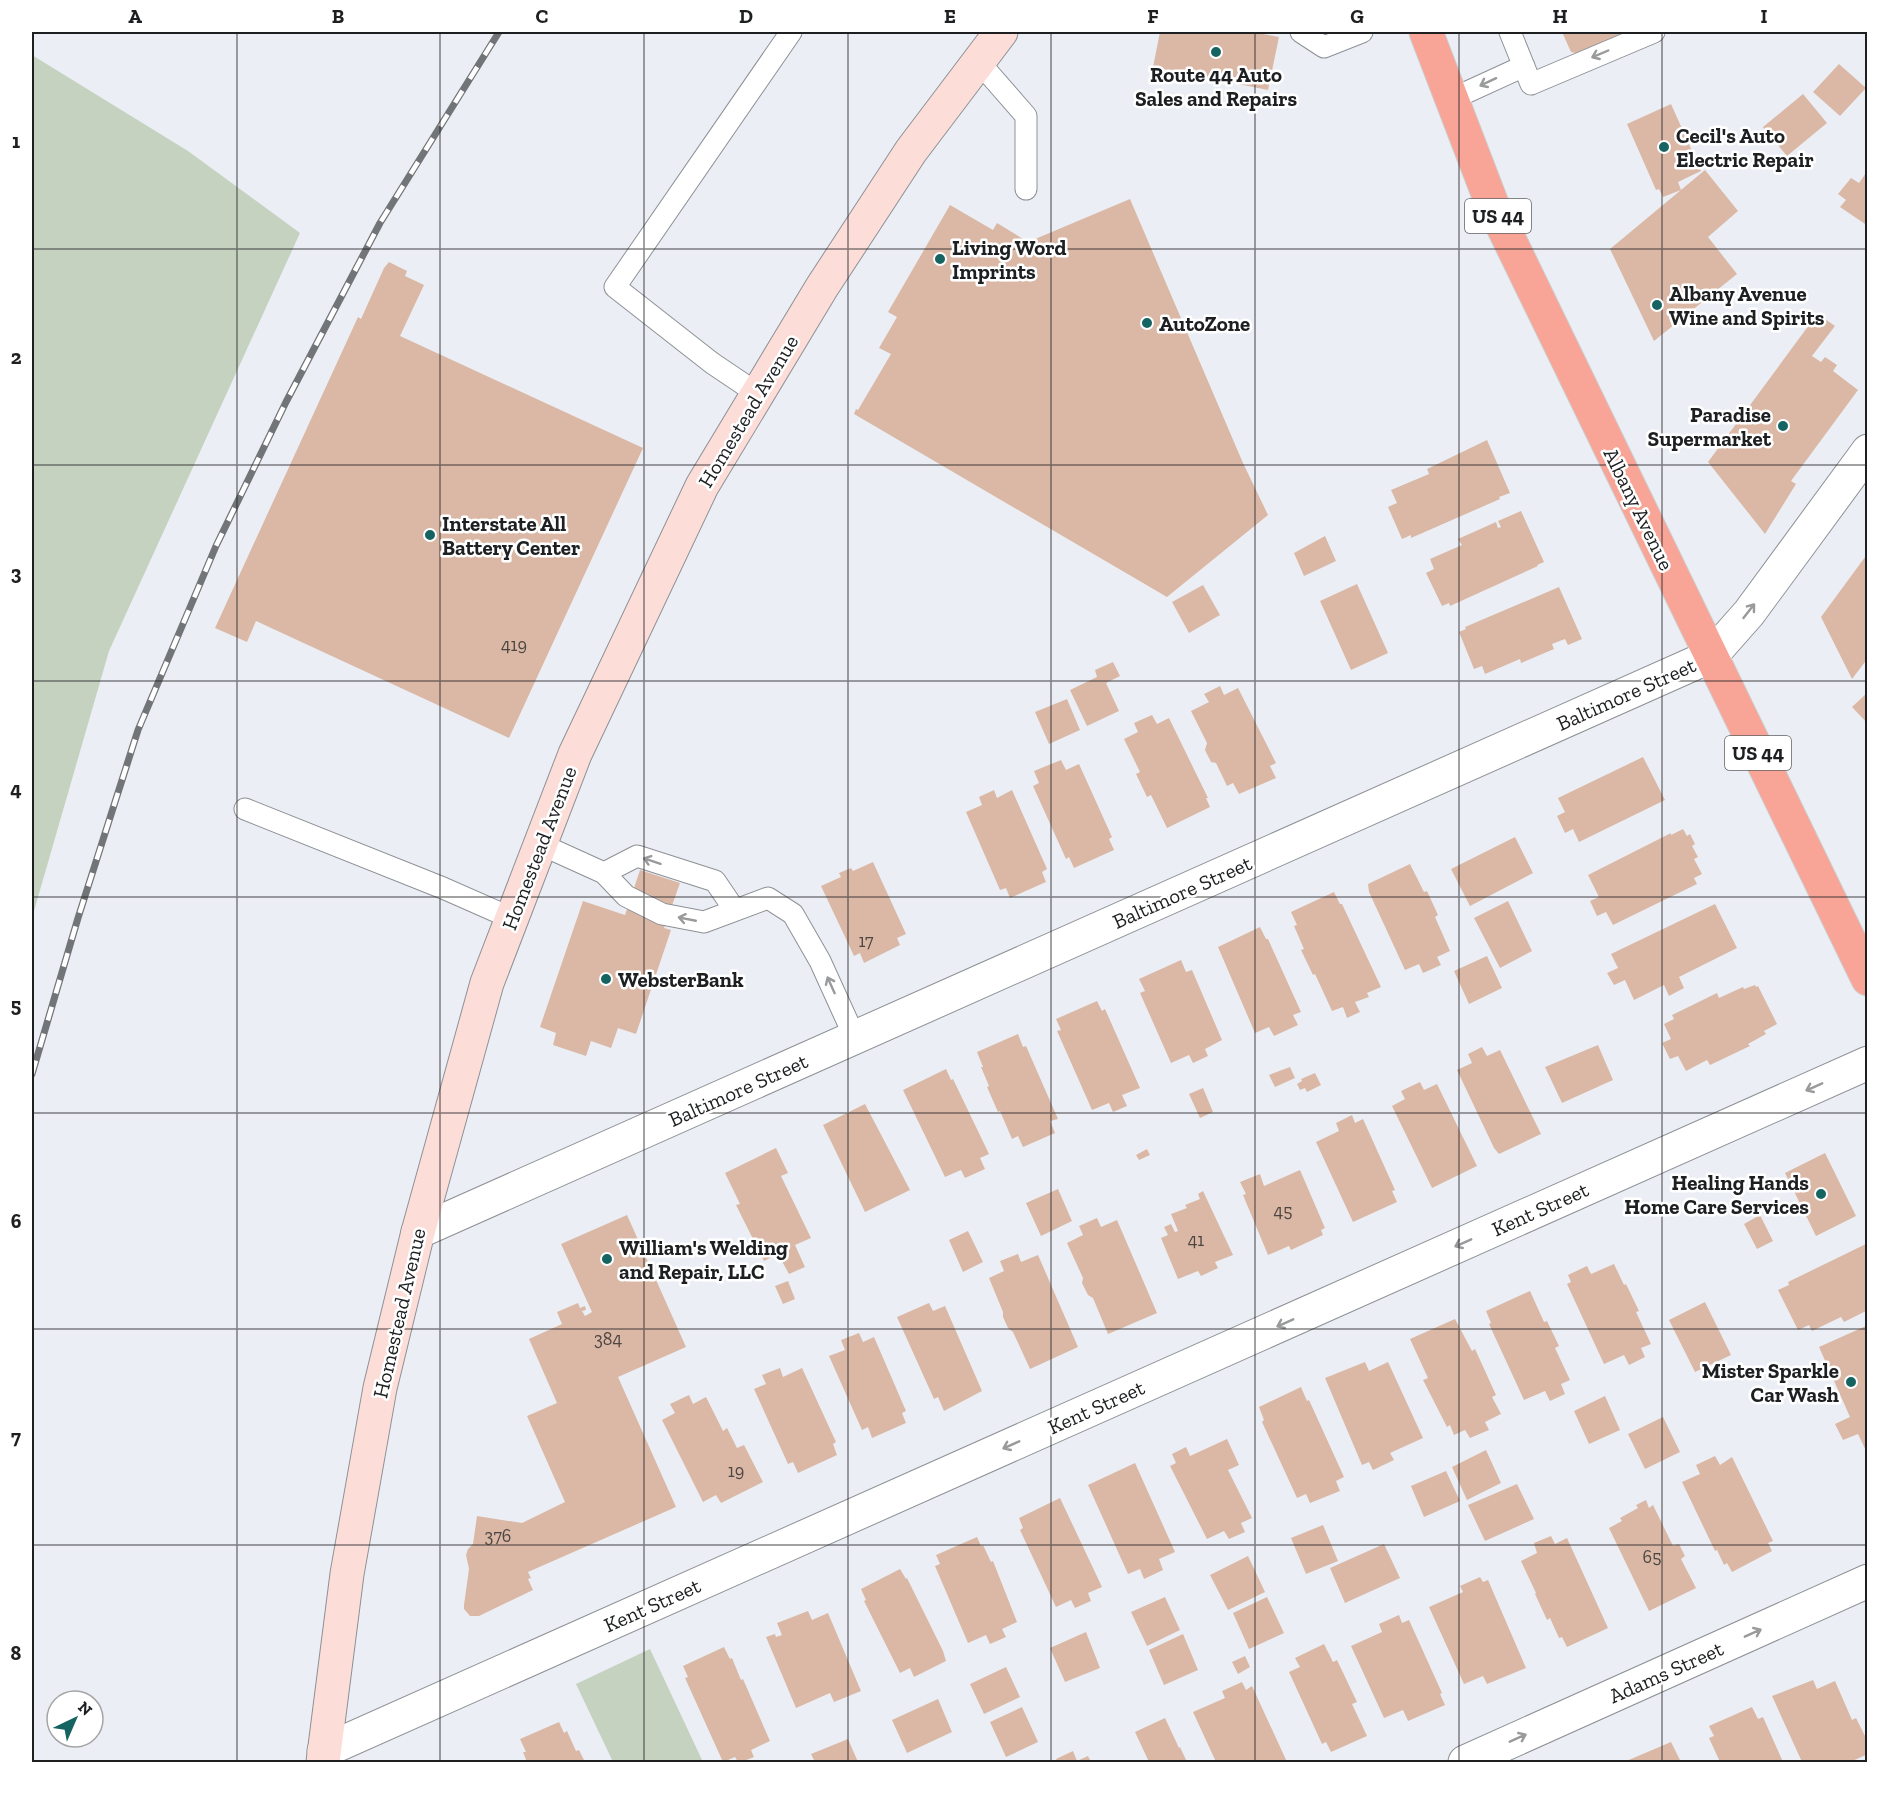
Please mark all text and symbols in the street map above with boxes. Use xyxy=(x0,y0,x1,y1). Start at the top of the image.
text: A xyxy=(128,4,142,28)
text: B xyxy=(332,4,344,28)
text: C xyxy=(536,4,549,28)
text: D xyxy=(739,4,753,28)
text: E xyxy=(944,4,956,28)
text: F xyxy=(1147,4,1159,28)
text: G xyxy=(1350,4,1364,28)
text: H xyxy=(1552,4,1568,28)
text: I xyxy=(1760,4,1768,28)
marker: Route 44 Auto Sales and Repairs xyxy=(1209,45,1223,59)
one-way arrow xyxy=(1591,49,1610,60)
place label: Route 44 Auto Sales and Repairs xyxy=(1135,62,1297,111)
one-way arrow xyxy=(1479,77,1497,89)
place label: Cecil's Auto Electric Repair xyxy=(1676,123,1814,172)
text: 1 xyxy=(12,129,20,153)
marker: Cecil's Auto Electric Repair xyxy=(1657,140,1671,154)
road number: US 44 xyxy=(1465,199,1531,233)
place label: Living Word Imprints xyxy=(952,235,1066,284)
marker: Living Word Imprints xyxy=(933,252,947,266)
place label: Albany Avenue Wine and Spirits xyxy=(1669,281,1825,330)
marker: Albany Avenue Wine and Spirits xyxy=(1650,298,1664,312)
place label: AutoZone xyxy=(1159,311,1250,336)
marker: AutoZone xyxy=(1140,316,1154,330)
street label: Homestead Avenue xyxy=(693,330,803,492)
text: 2 xyxy=(11,345,22,369)
place label: Paradise Supermarket xyxy=(1647,402,1772,451)
marker: Paradise Supermarket xyxy=(1776,419,1790,433)
street label: Albany Avenue xyxy=(1599,444,1679,574)
place label: Interstate All Battery Center xyxy=(442,511,580,560)
marker: Interstate All Battery Center xyxy=(423,528,437,542)
text: 3 xyxy=(11,561,22,585)
one-way arrow xyxy=(1743,604,1756,620)
house number: 419 xyxy=(501,634,527,656)
street label: Baltimore Street xyxy=(1552,652,1700,736)
road number: US 44 xyxy=(1725,736,1791,770)
street label: Homestead Avenue xyxy=(496,762,582,933)
text: 4 xyxy=(10,777,22,801)
street label: Baltimore Street xyxy=(1108,850,1256,934)
one-way arrow xyxy=(643,854,662,865)
one-way arrow xyxy=(678,913,698,924)
house number: 17 xyxy=(858,930,874,952)
place label: WebsterBank xyxy=(618,967,744,992)
marker: WebsterBank xyxy=(599,972,613,986)
one-way arrow xyxy=(824,976,836,994)
text: 5 xyxy=(11,993,21,1017)
street label: Baltimore Street xyxy=(664,1048,812,1132)
one-way arrow xyxy=(1806,1082,1824,1093)
place label: Healing Hands Home Care Services xyxy=(1624,1170,1809,1219)
street label: Kent Street xyxy=(1488,1177,1592,1241)
marker: Healing Hands Home Care Services xyxy=(1814,1187,1828,1201)
house number: 45 xyxy=(1274,1200,1292,1222)
text: 6 xyxy=(11,1209,22,1233)
street label: Homestead Avenue xyxy=(367,1226,431,1400)
house number: 41 xyxy=(1188,1229,1204,1251)
place label: William's Welding and Repair, LLC xyxy=(619,1235,788,1284)
one-way arrow xyxy=(1455,1238,1473,1250)
marker: William's Welding and Repair, LLC xyxy=(600,1252,614,1266)
one-way arrow xyxy=(1277,1317,1295,1329)
house number: 384 xyxy=(594,1328,622,1350)
place label: Mister Sparkle Car Wash xyxy=(1702,1358,1839,1407)
street label: Kent Street xyxy=(1044,1375,1148,1439)
marker: Mister Sparkle Car Wash xyxy=(1844,1375,1858,1389)
text: 7 xyxy=(11,1425,21,1449)
one-way arrow xyxy=(1003,1440,1021,1451)
house number: 19 xyxy=(728,1460,744,1482)
house number: 376 xyxy=(485,1525,511,1547)
house number: 65 xyxy=(1643,1546,1661,1568)
street label: Kent Street xyxy=(600,1573,704,1637)
one-way arrow xyxy=(1744,1626,1762,1638)
street label: Adams Street xyxy=(1605,1636,1727,1708)
text: 8 xyxy=(11,1641,22,1665)
north arrow xyxy=(45,1689,105,1749)
text: N xyxy=(74,1698,96,1720)
one-way arrow xyxy=(1509,1732,1527,1744)

